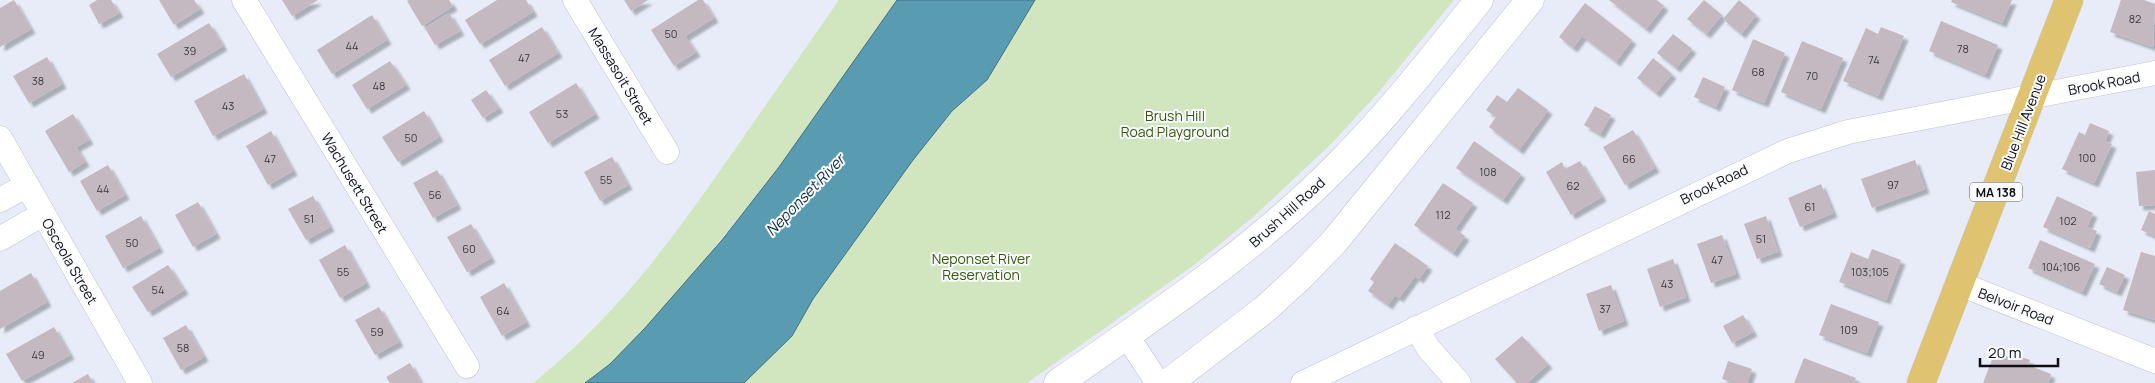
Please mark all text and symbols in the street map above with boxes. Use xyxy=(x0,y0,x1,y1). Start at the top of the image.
house number: 82 xyxy=(2129,11,2141,26)
street label: Massasoit Street xyxy=(584,24,658,129)
house number: 50 xyxy=(664,26,678,41)
house number: 44 xyxy=(345,38,359,53)
house number: 78 xyxy=(1957,41,1969,56)
house number: 39 xyxy=(184,43,197,58)
house number: 47 xyxy=(518,50,530,65)
house number: 74 xyxy=(1868,52,1880,67)
house number: 68 xyxy=(1751,64,1765,79)
street label: Brook Road xyxy=(2066,67,2142,99)
house number: 70 xyxy=(1806,68,1818,83)
street label: Blue Hill Avenue xyxy=(1996,71,2050,173)
house number: 38 xyxy=(32,73,44,88)
house number: 48 xyxy=(373,78,385,93)
house number: 43 xyxy=(222,98,234,113)
house number: 53 xyxy=(556,106,568,121)
park label: Brush Hill Road Playground xyxy=(1121,106,1229,141)
street label: Wachusett Street xyxy=(317,129,393,237)
house number: 50 xyxy=(404,130,418,145)
water label: Neponset River xyxy=(761,148,851,240)
house number: 100 xyxy=(2078,150,2096,165)
house number: 47 xyxy=(264,151,276,166)
house number: 66 xyxy=(1622,151,1636,166)
street label: Brook Road xyxy=(1677,159,1751,209)
house number: 108 xyxy=(1479,164,1497,179)
house number: 55 xyxy=(600,172,612,187)
street label: Brush Hill Road xyxy=(1245,173,1329,251)
house number: 97 xyxy=(1887,177,1899,192)
house number: 62 xyxy=(1566,178,1580,193)
house number: 44 xyxy=(96,181,110,196)
road number: MA 138 xyxy=(1970,182,2022,202)
house number: 56 xyxy=(428,187,442,202)
house number: 61 xyxy=(1805,199,1815,214)
house number: 112 xyxy=(1436,207,1450,222)
house number: 51 xyxy=(304,211,314,226)
house number: 102 xyxy=(2059,213,2077,228)
street label: Osceola Street xyxy=(38,214,103,308)
house number: 51 xyxy=(1756,231,1766,246)
house number: 50 xyxy=(125,235,139,250)
house number: 60 xyxy=(462,241,476,256)
park label: Neponset River Reservation xyxy=(932,249,1030,284)
house number: 47 xyxy=(1711,252,1723,267)
house number: 104;106 xyxy=(2042,259,2081,274)
house number: 55 xyxy=(337,264,349,279)
house number: 103;105 xyxy=(1851,264,1889,279)
house number: 43 xyxy=(1661,276,1673,291)
house number: 54 xyxy=(152,282,164,297)
street label: Belvoir Road xyxy=(1976,283,2056,329)
house number: 37 xyxy=(1599,301,1611,316)
house number: 64 xyxy=(496,303,510,318)
house number: 109 xyxy=(1840,322,1858,337)
house number: 59 xyxy=(370,324,384,339)
scale bar xyxy=(1980,336,2058,368)
house number: 58 xyxy=(177,340,189,355)
text: 20 m xyxy=(1988,342,2021,363)
house number: 49 xyxy=(31,347,45,362)

